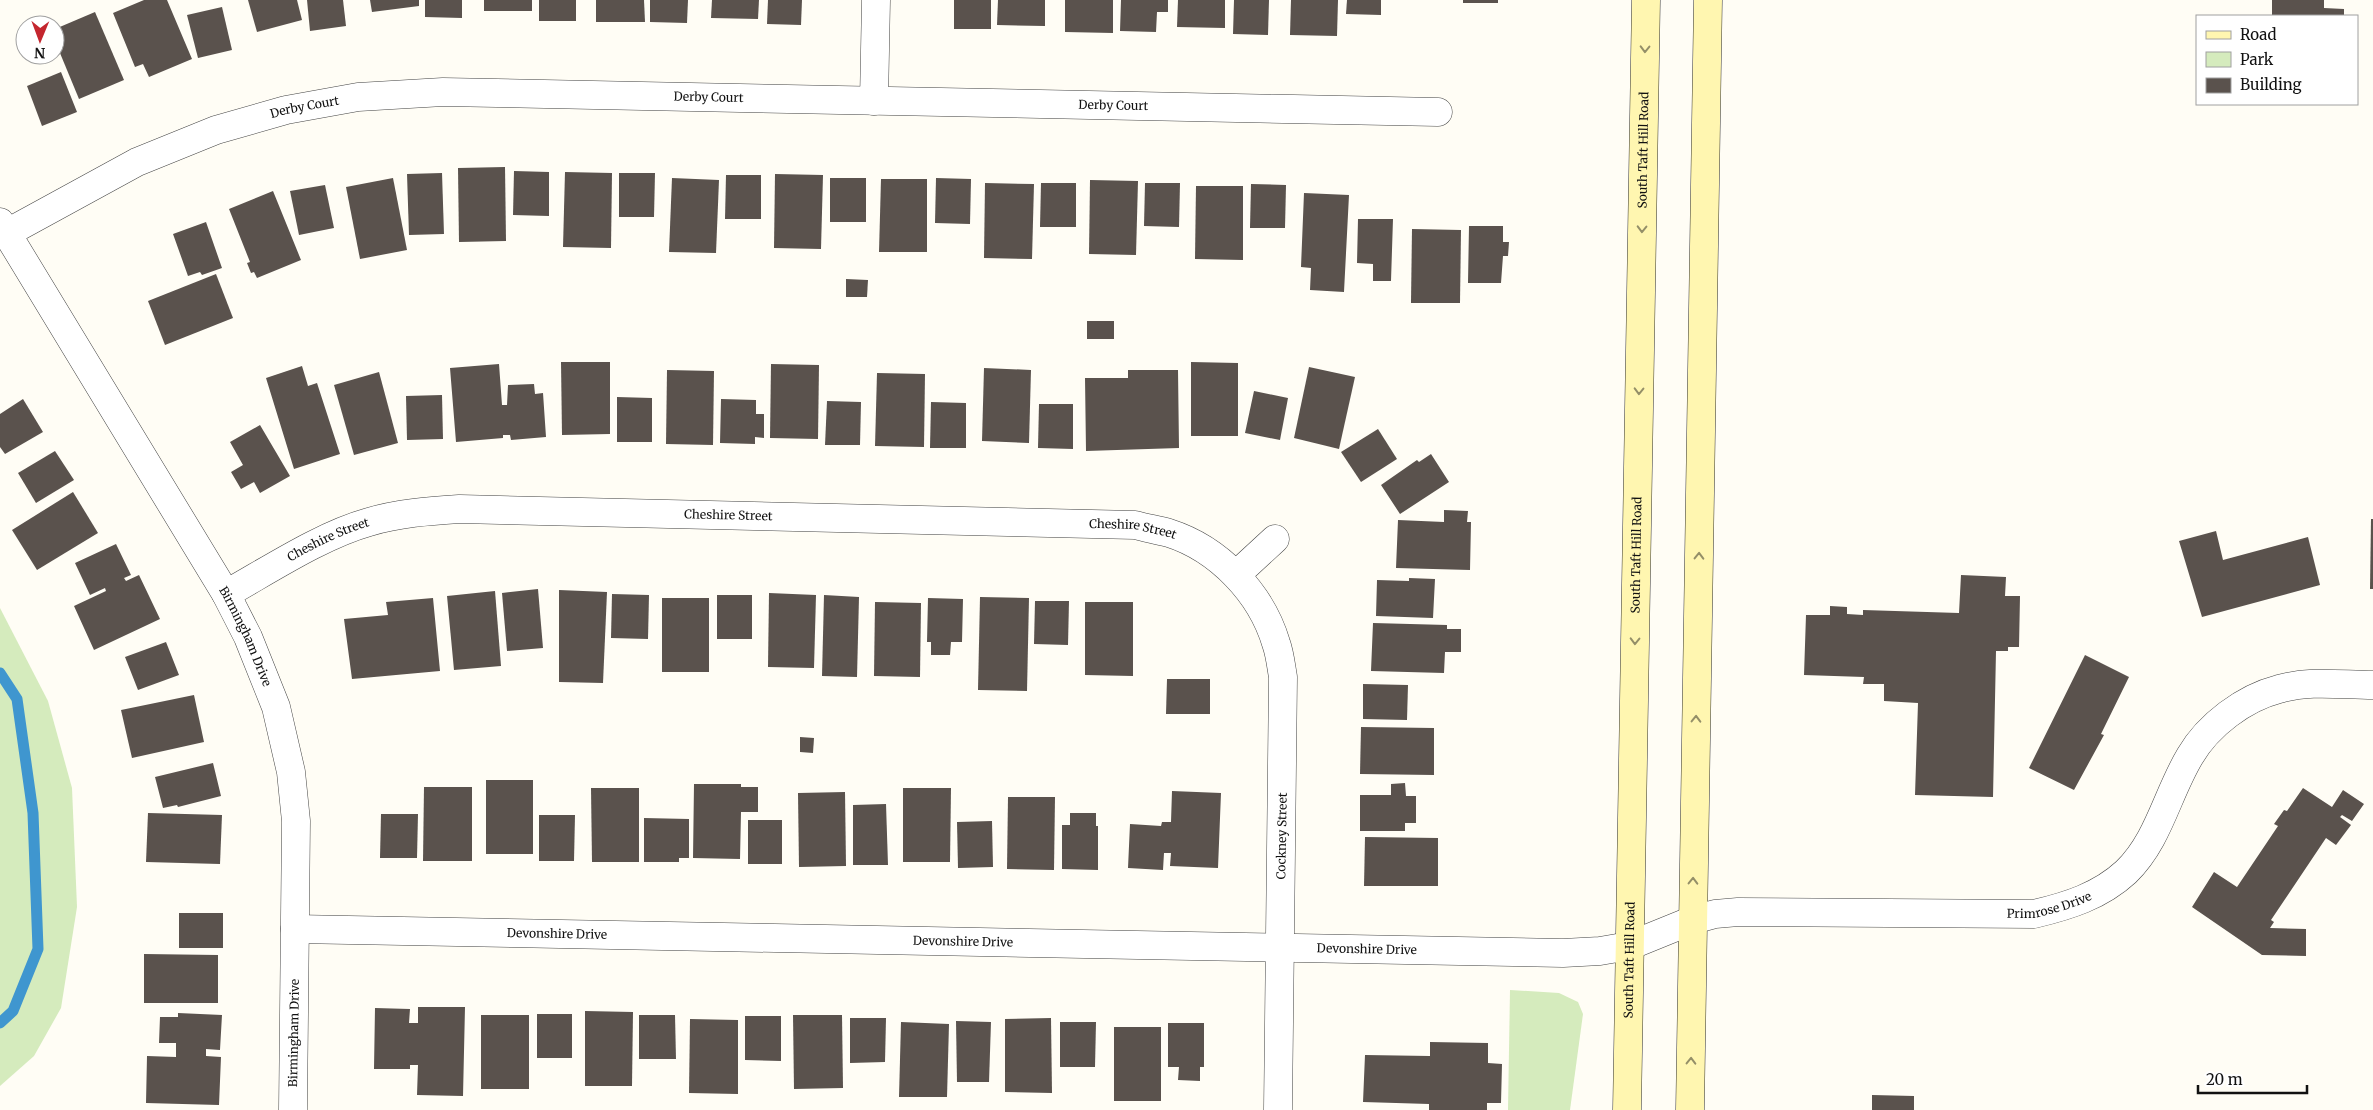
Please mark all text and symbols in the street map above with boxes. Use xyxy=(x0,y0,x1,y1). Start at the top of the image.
north arrow xyxy=(15,15,65,65)
legend xyxy=(2196,15,2358,105)
text: Road xyxy=(2240,25,2276,44)
text: N xyxy=(34,44,45,62)
one-way arrow xyxy=(1640,45,1650,53)
text: Park xyxy=(2240,50,2274,69)
text: Building xyxy=(2240,75,2302,94)
street label: Derby Court xyxy=(673,89,744,105)
street label: South Taft Hill Road xyxy=(1634,92,1651,209)
street label: Derby Court xyxy=(268,93,341,121)
street label: Derby Court xyxy=(1078,97,1149,113)
one-way arrow xyxy=(1637,225,1647,233)
one-way arrow xyxy=(1634,388,1644,395)
street label: South Taft Hill Road xyxy=(1628,497,1644,614)
street label: Cheshire Street xyxy=(684,506,773,523)
street label: Cheshire Street xyxy=(284,514,371,564)
street label: Cheshire Street xyxy=(1089,516,1179,542)
one-way arrow xyxy=(1694,552,1704,560)
street label: Birmingham Drive xyxy=(216,583,275,688)
one-way arrow xyxy=(1629,637,1640,645)
one-way arrow xyxy=(1691,715,1701,722)
street label: Cockney Street xyxy=(1273,792,1290,880)
one-way arrow xyxy=(1688,877,1699,885)
street label: Primrose Drive xyxy=(2007,888,2094,921)
street label: South Taft Hill Road xyxy=(1621,901,1638,1019)
street label: Devonshire Drive xyxy=(507,925,607,942)
street label: Devonshire Drive xyxy=(913,933,1013,950)
street label: Devonshire Drive xyxy=(1317,940,1417,957)
street label: Birmingham Drive xyxy=(285,979,302,1087)
one-way arrow xyxy=(1686,1057,1696,1065)
scale bar xyxy=(2198,1062,2307,1094)
text: 20 m xyxy=(2206,1070,2243,1089)

